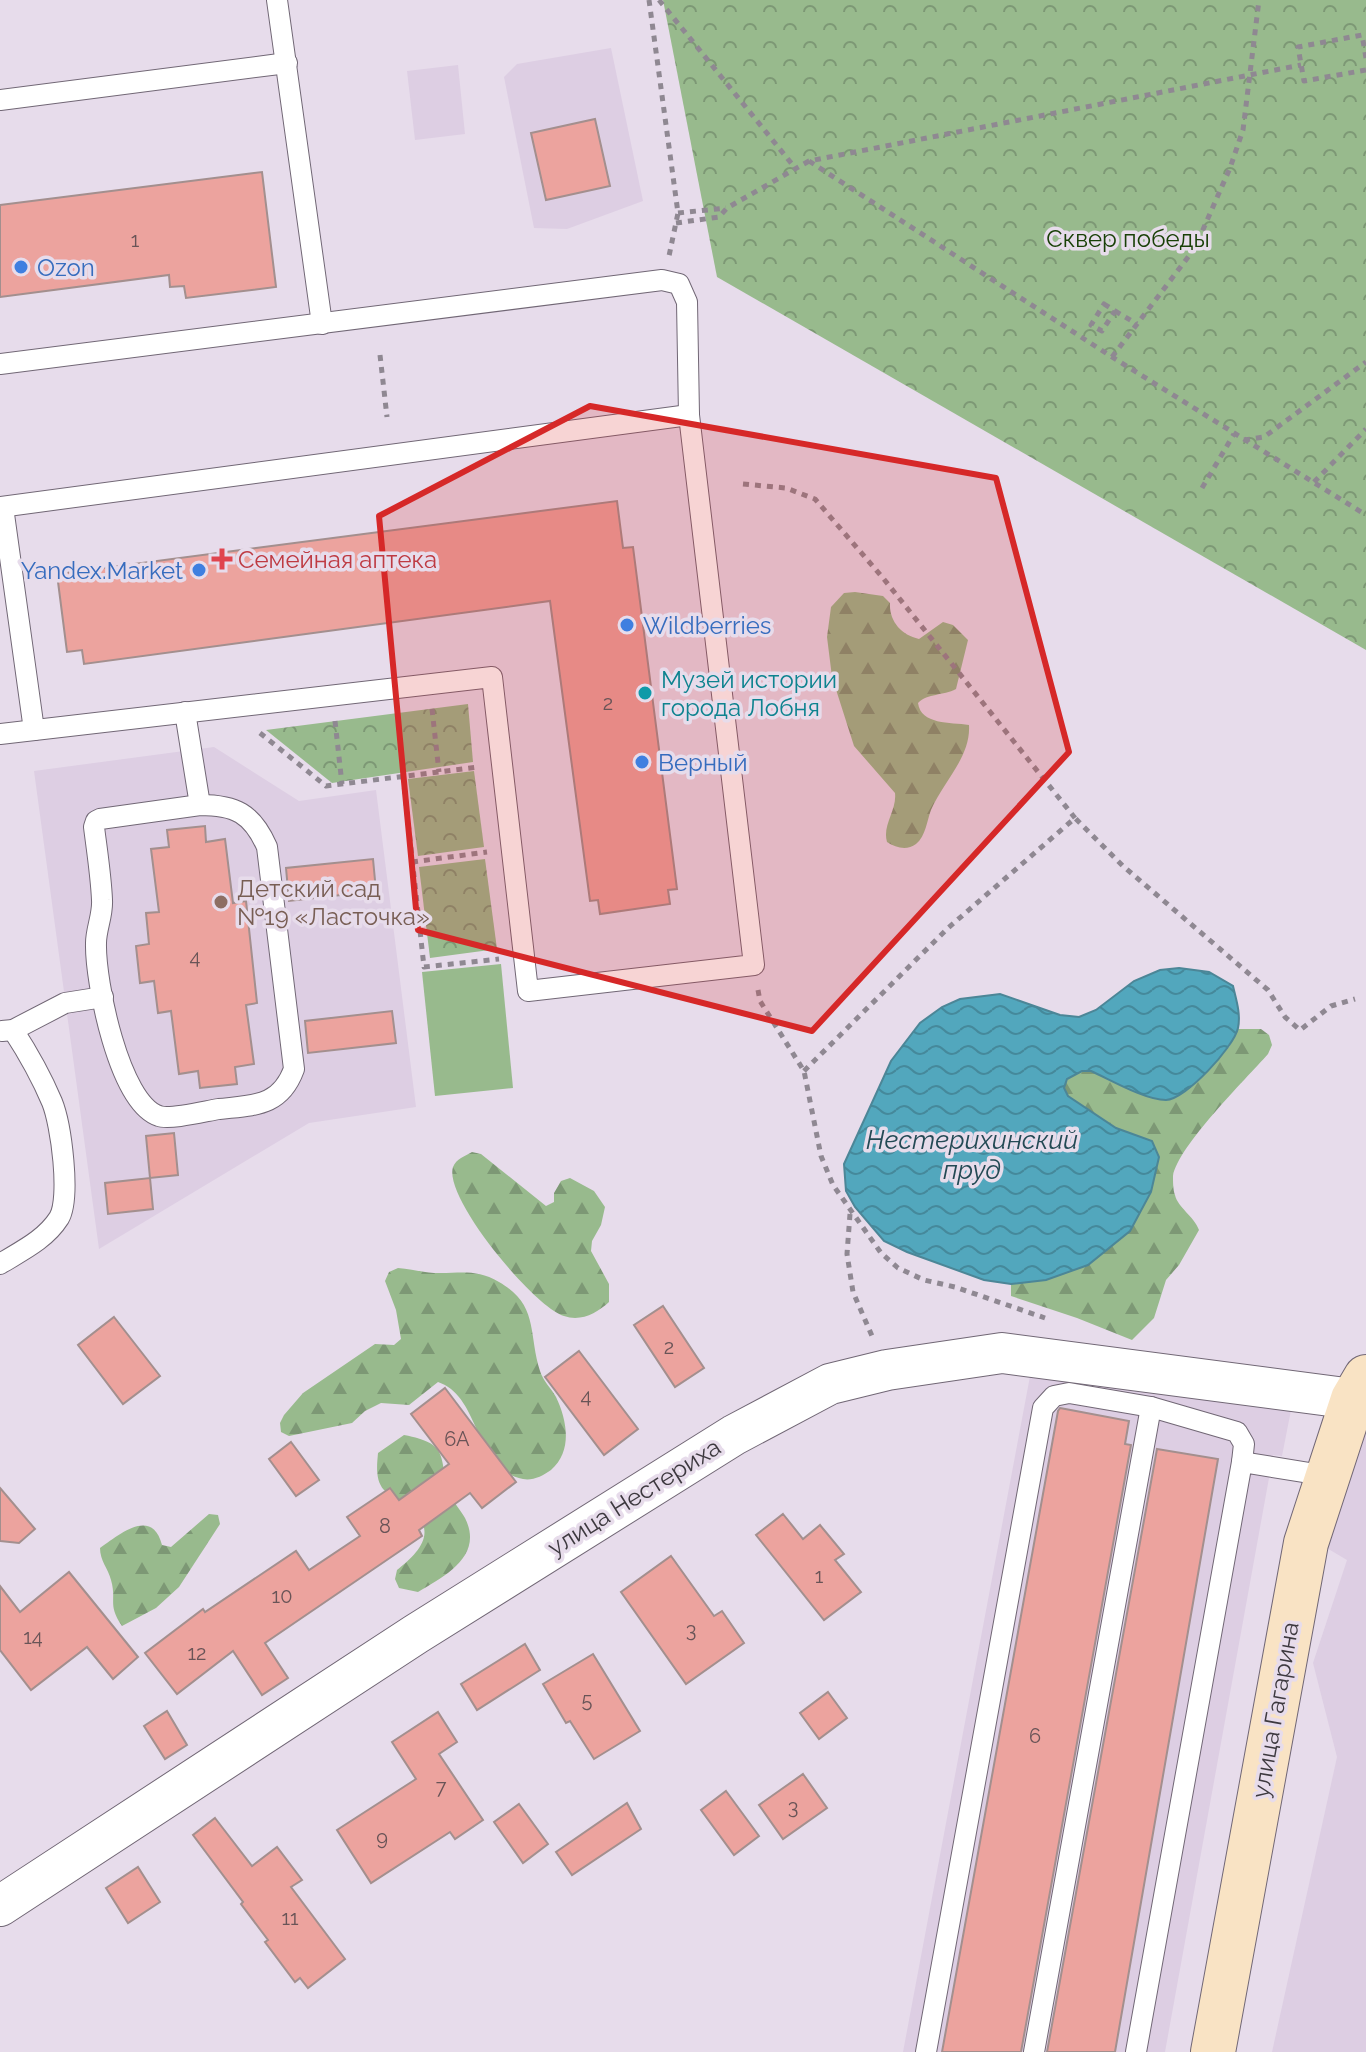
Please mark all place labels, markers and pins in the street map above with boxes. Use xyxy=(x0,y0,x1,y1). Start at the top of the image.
place label: Ozon xyxy=(37,253,95,282)
marker: Ozon xyxy=(12,258,30,276)
place label: Семейная аптека xyxy=(238,545,437,574)
marker: Семейная аптека xyxy=(213,550,231,568)
place label: Yandex.Market xyxy=(21,556,183,585)
marker: Yandex.Market xyxy=(190,561,208,579)
place label: Wildberries xyxy=(643,611,771,640)
marker: Wildberries xyxy=(618,616,636,634)
place label: Музей истории города Лобня xyxy=(661,665,837,722)
marker: Музей истории города Лобня xyxy=(636,684,654,702)
place label: Верный xyxy=(658,748,747,777)
marker: Верный xyxy=(633,753,651,771)
place label: Детский сад №19 «Ласточка» xyxy=(237,874,430,931)
marker: Детский сад №19 «Ласточка» xyxy=(212,893,230,911)

